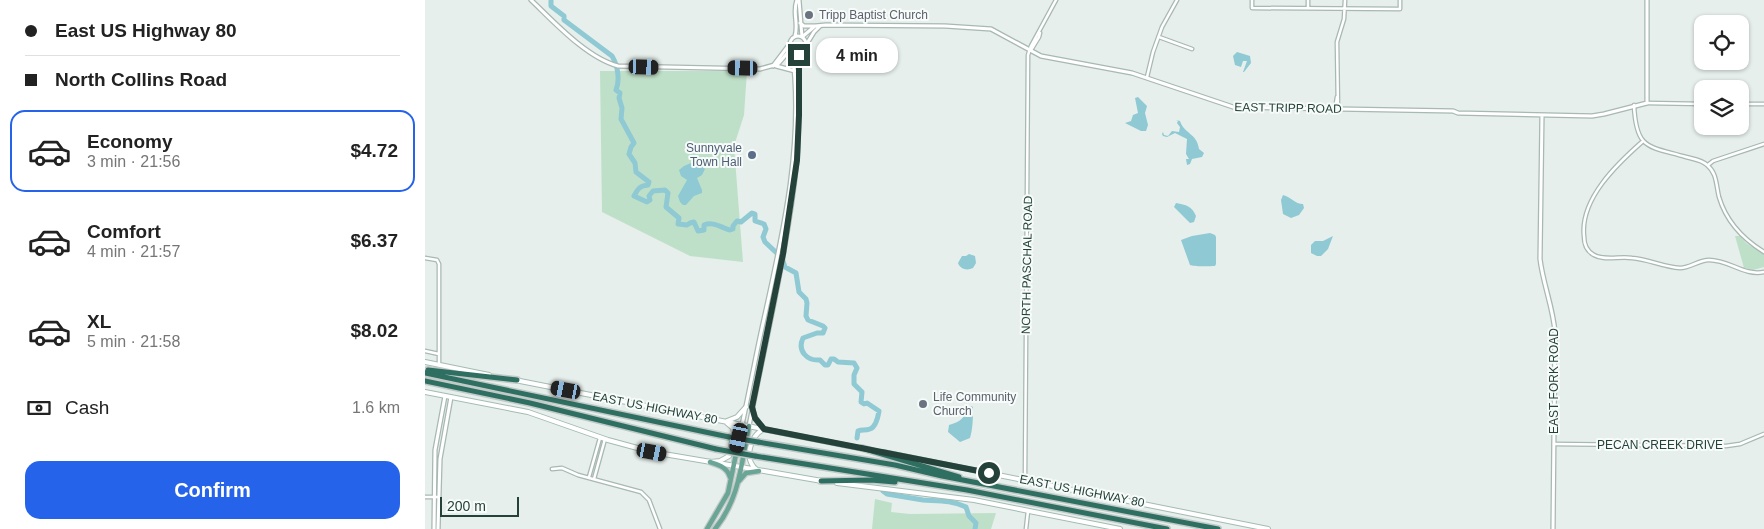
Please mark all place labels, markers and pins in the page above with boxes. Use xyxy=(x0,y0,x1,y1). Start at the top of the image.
place label: Tripp Baptist Church xyxy=(819,8,928,22)
marker: Tripp Baptist Church xyxy=(803,9,815,21)
place label: Sunnyvale Town Hall xyxy=(686,141,742,169)
marker: Sunnyvale Town Hall xyxy=(746,149,758,161)
place label: Life Community Church xyxy=(933,390,1016,418)
marker: Life Community Church xyxy=(917,398,929,410)

